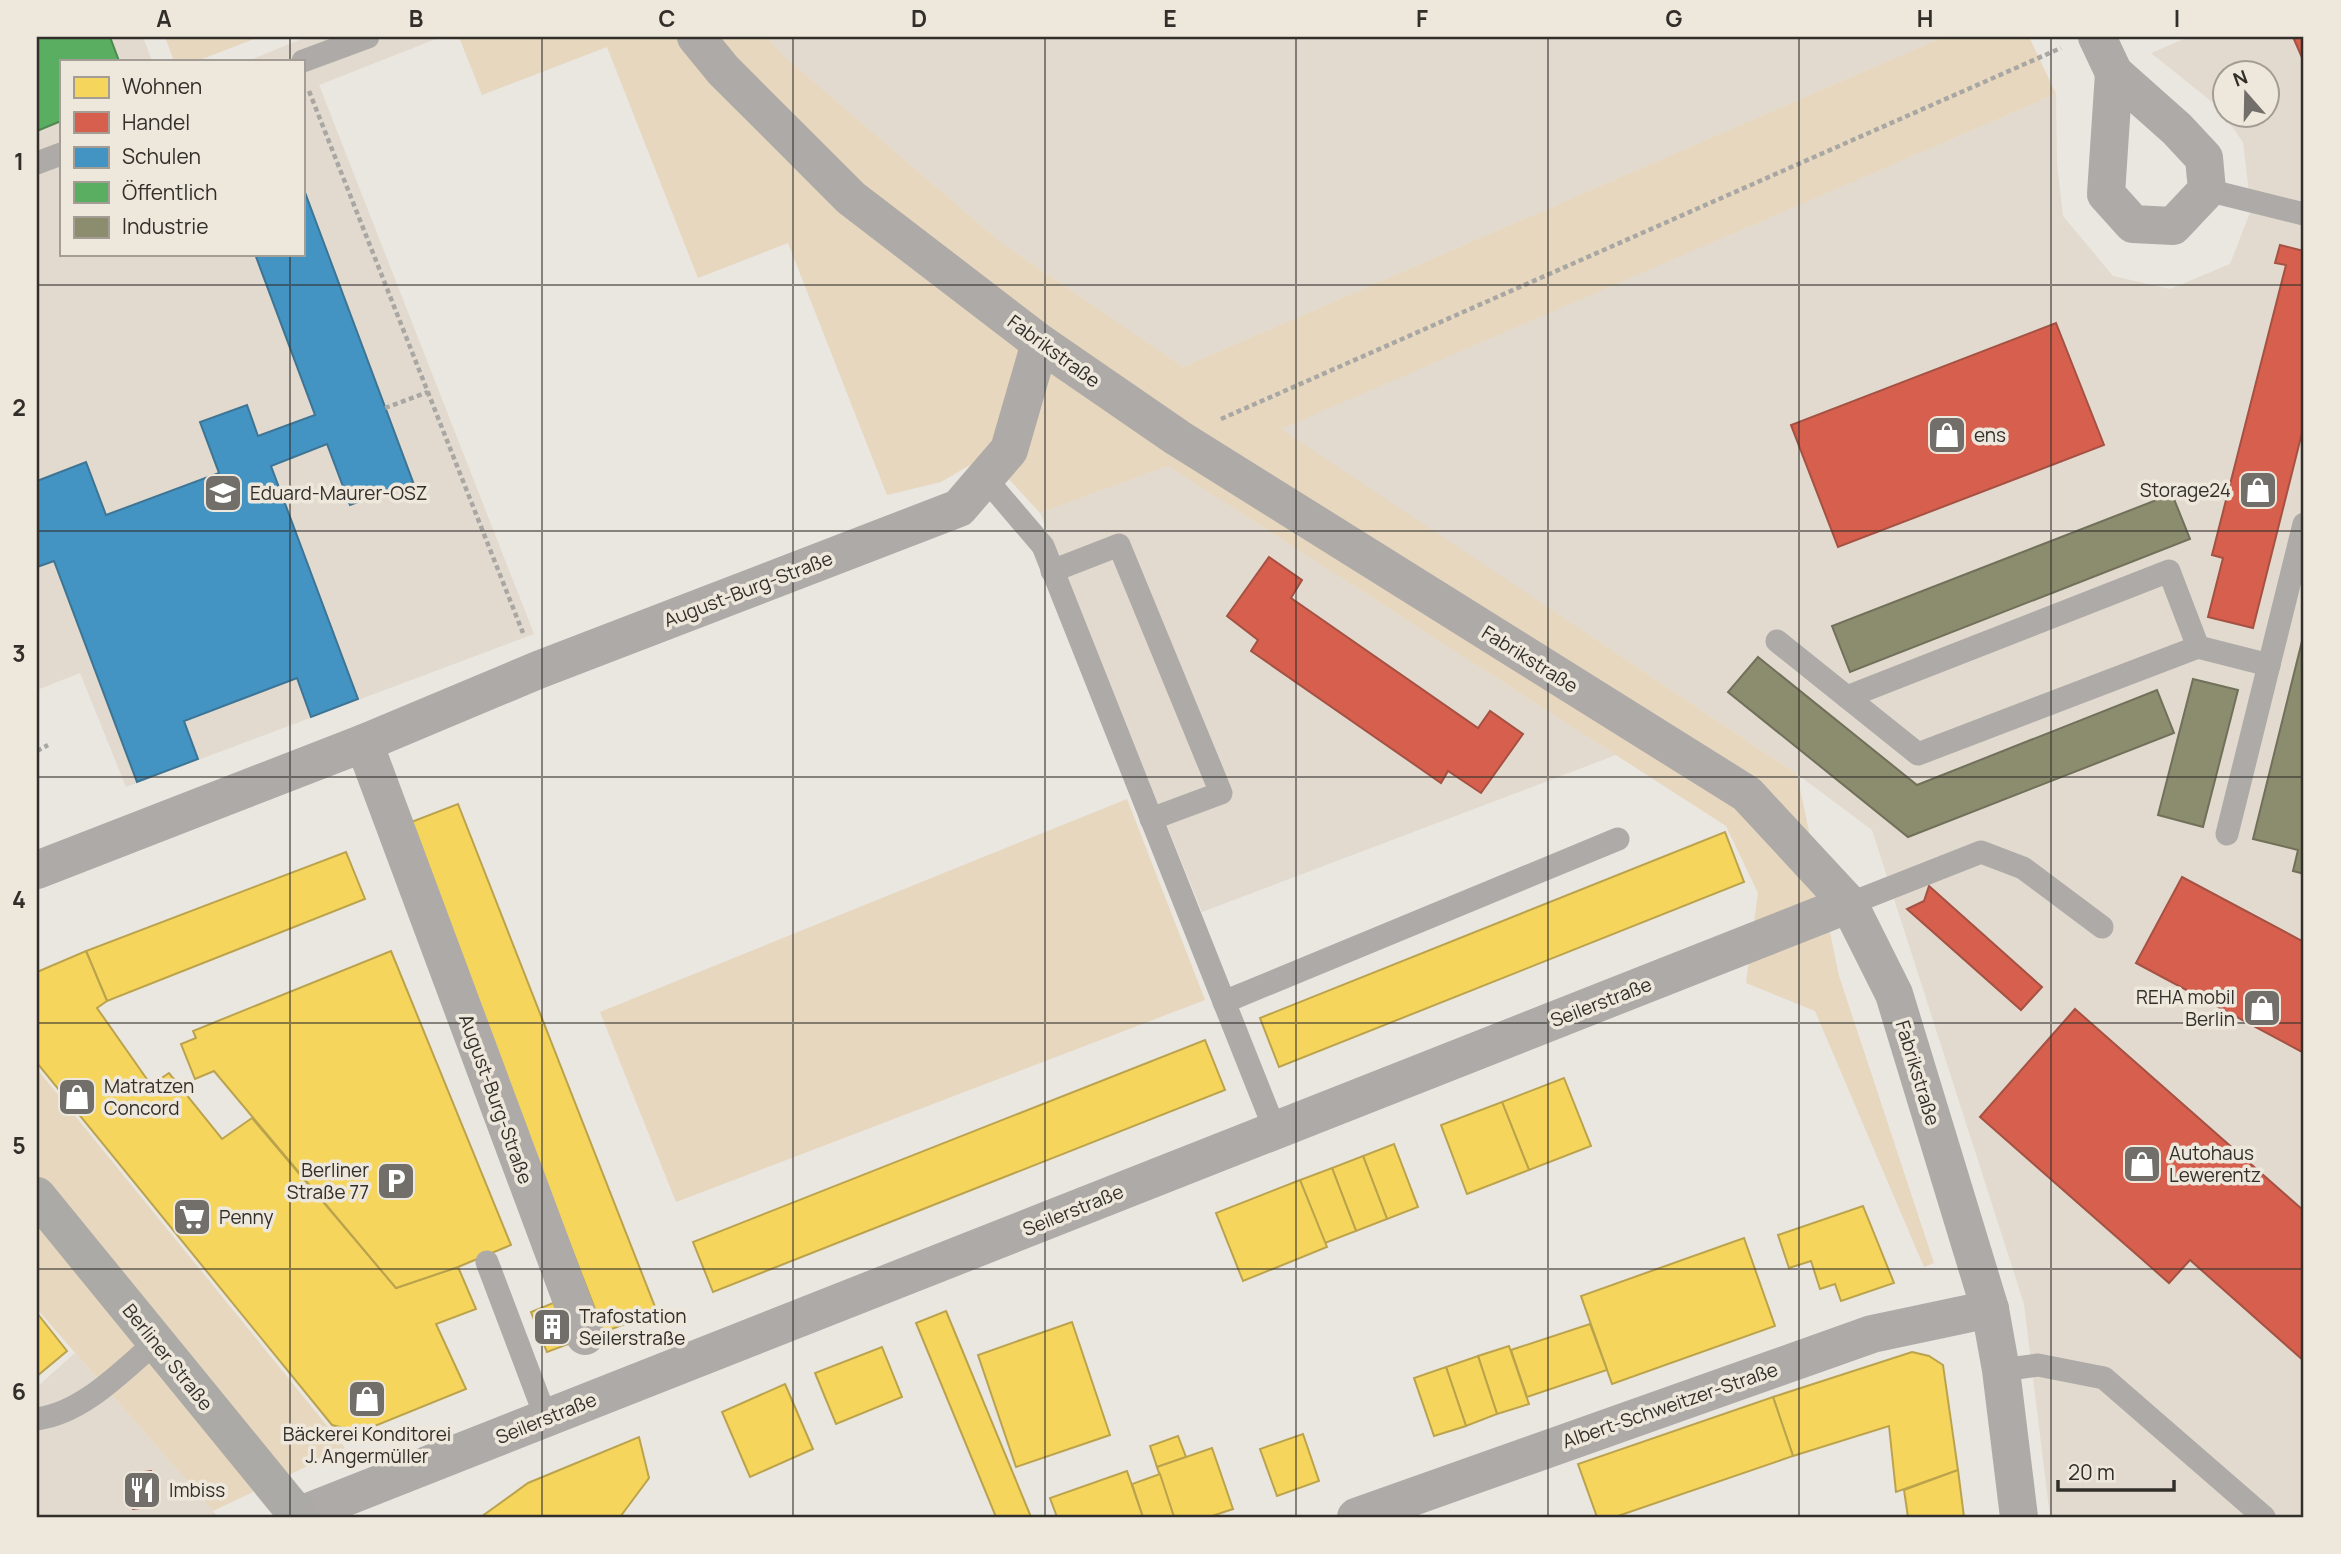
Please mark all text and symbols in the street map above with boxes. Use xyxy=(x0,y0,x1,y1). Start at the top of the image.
text: A xyxy=(156,2,172,34)
text: B xyxy=(409,2,423,34)
text: C xyxy=(659,2,676,34)
text: D xyxy=(911,2,927,34)
text: E xyxy=(1163,2,1177,34)
text: F xyxy=(1416,2,1428,34)
text: G xyxy=(1666,2,1683,34)
text: H xyxy=(1917,2,1933,34)
text: I xyxy=(2174,2,2180,34)
legend xyxy=(60,60,304,256)
north arrow xyxy=(2212,60,2282,130)
text: N xyxy=(2229,63,2251,93)
text: Wohnen xyxy=(122,72,202,100)
text: Handel xyxy=(122,108,190,136)
text: Schulen xyxy=(122,142,201,170)
text: 1 xyxy=(14,145,24,177)
text: Öffentlich xyxy=(122,178,217,206)
text: Industrie xyxy=(122,212,208,240)
street label: Fabrikstraße xyxy=(1002,309,1106,393)
text: 2 xyxy=(12,391,26,423)
shop icon: ens xyxy=(1926,414,1968,456)
place label: ens xyxy=(1974,422,2006,448)
shop icon: Storage24 xyxy=(2237,469,2279,511)
school or university icon: Eduard-Maurer-OSZ xyxy=(202,472,244,514)
place label: Storage24 xyxy=(2140,477,2231,503)
place label: Eduard-Maurer-OSZ xyxy=(250,480,427,506)
street label: August-Burg-Straße xyxy=(660,545,836,633)
street label: Fabrikstraße xyxy=(1477,619,1583,699)
text: 3 xyxy=(12,637,26,669)
text: 4 xyxy=(12,883,26,915)
street label: Seilerstraße xyxy=(1547,971,1655,1033)
place label: REHA mobil Berlin xyxy=(2136,984,2235,1032)
shop icon: REHA mobil Berlin xyxy=(2241,987,2283,1029)
street label: August-Burg-Straße xyxy=(453,1011,539,1187)
street label: Fabrikstraße xyxy=(1890,1017,1946,1129)
place label: Matratzen Concord xyxy=(104,1073,194,1121)
shop icon: Matratzen Concord xyxy=(56,1076,98,1118)
text: 5 xyxy=(12,1129,26,1161)
place label: Autohaus Lewerentz xyxy=(2169,1140,2261,1188)
shop icon: Autohaus Lewerentz xyxy=(2121,1143,2163,1185)
place label: Berliner Straße 77 xyxy=(287,1157,369,1205)
parking icon: Berliner Straße 77 xyxy=(375,1160,417,1202)
street label: Seilerstraße xyxy=(1019,1178,1127,1242)
supermarket icon: Penny xyxy=(171,1196,213,1238)
place label: Penny xyxy=(219,1204,273,1230)
street label: Berliner Straße xyxy=(117,1298,219,1416)
place label: Trafostation Seilerstraße xyxy=(579,1303,687,1351)
building icon: Trafostation Seilerstraße xyxy=(531,1306,573,1348)
street label: Albert-Schweitzer-Straße xyxy=(1559,1356,1781,1454)
text: 6 xyxy=(12,1375,26,1407)
shop icon: Bäckerei Konditorei J. Angermüller xyxy=(346,1378,388,1420)
street label: Seilerstraße xyxy=(492,1386,600,1450)
place label: Bäckerei Konditorei J. Angermüller xyxy=(283,1421,451,1469)
scale bar xyxy=(2058,1449,2173,1493)
text: 20 m xyxy=(2068,1458,2115,1486)
restaurant icon: Imbiss xyxy=(121,1469,163,1511)
place label: Imbiss xyxy=(169,1477,225,1503)

